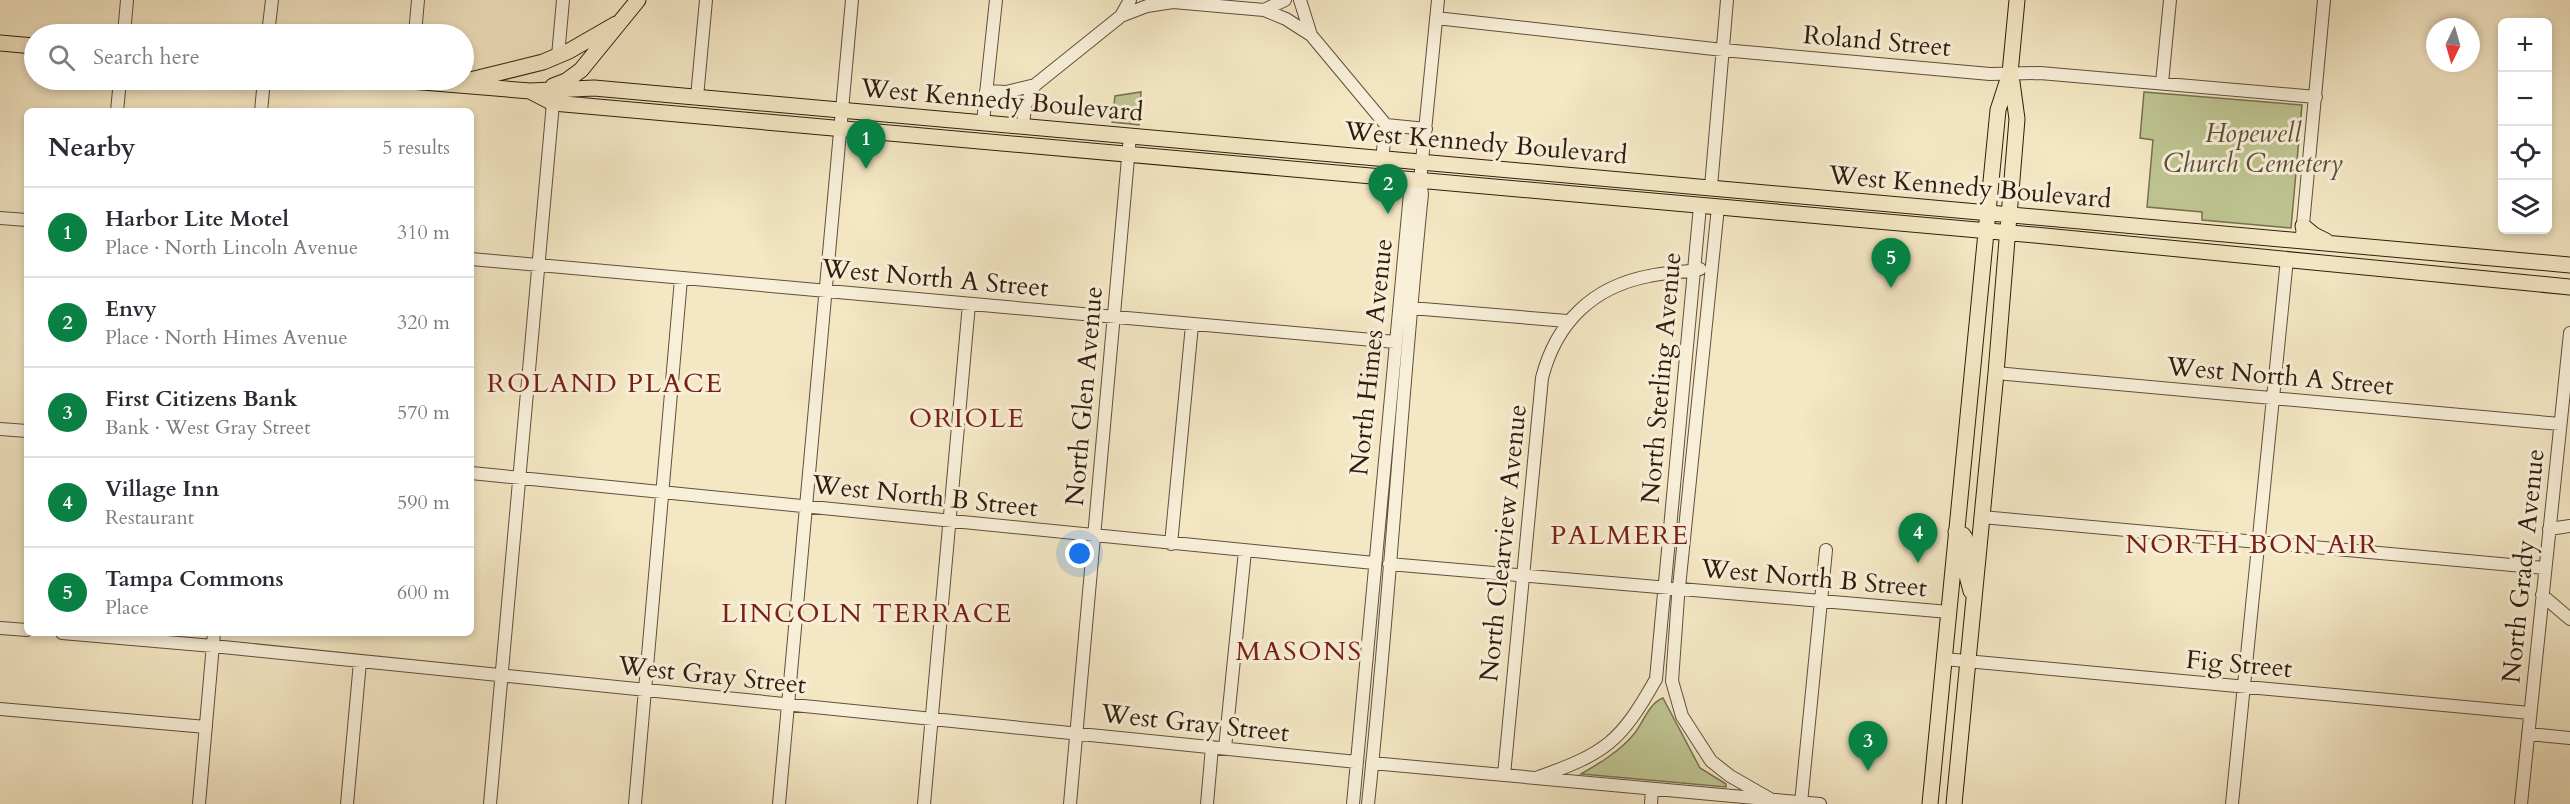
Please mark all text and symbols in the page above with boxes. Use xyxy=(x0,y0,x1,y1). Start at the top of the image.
street label: Roland Street xyxy=(1802,17,1952,65)
north arrow xyxy=(2426,18,2480,72)
map controls xyxy=(2498,18,2552,234)
button: + xyxy=(2498,18,2552,72)
search box xyxy=(24,24,474,90)
icon: search xyxy=(45,41,78,74)
text: Search here xyxy=(93,42,200,72)
street label: West Kennedy Boulevard xyxy=(858,70,1145,130)
button: − xyxy=(2498,72,2552,126)
street label: West Kennedy Boulevard xyxy=(1342,113,1629,173)
park label: Hopewell Church Cemetery xyxy=(2163,116,2343,181)
pin: 1 xyxy=(846,120,886,169)
button: locate xyxy=(2498,126,2552,180)
text: Nearby xyxy=(48,130,136,165)
text: 5 results xyxy=(382,134,450,161)
street label: West Kennedy Boulevard xyxy=(1826,157,2113,217)
pin: 2 xyxy=(1368,164,1408,214)
button: layers xyxy=(2498,180,2552,234)
text: Harbor Lite Motel xyxy=(105,204,289,234)
text: 1 xyxy=(62,219,73,246)
text: 310 m xyxy=(397,219,450,246)
text: Place · North Lincoln Avenue xyxy=(105,234,358,261)
street label: North Himes Avenue xyxy=(1341,237,1401,477)
pin: 5 xyxy=(1872,238,1910,288)
street label: West North A Street xyxy=(819,251,1050,305)
street label: North Sterling Avenue xyxy=(1633,251,1689,505)
street label: North Glen Avenue xyxy=(1057,285,1111,507)
text: Envy xyxy=(105,294,157,324)
text: 2 xyxy=(62,309,73,336)
text: 320 m xyxy=(397,309,450,336)
text: Place · North Himes Avenue xyxy=(105,324,348,351)
street label: West North A Street xyxy=(2164,349,2395,403)
district label: ROLAND PLACE xyxy=(487,365,723,402)
text: First Citizens Bank xyxy=(105,384,297,414)
text: 3 xyxy=(62,399,73,426)
text: 570 m xyxy=(397,399,450,426)
district label: ORIOLE xyxy=(909,400,1025,437)
street label: North Clearview Avenue xyxy=(1471,403,1535,683)
text: Bank · West Gray Street xyxy=(105,414,311,441)
street label: North Grady Avenue xyxy=(2493,447,2553,685)
street label: West North B Street xyxy=(809,467,1040,525)
text: Village Inn xyxy=(105,474,219,504)
text: 4 xyxy=(62,489,73,516)
text: 590 m xyxy=(397,489,450,516)
text: Restaurant xyxy=(105,504,194,531)
pin: 4 xyxy=(1898,514,1938,563)
district label: PALMERE xyxy=(1550,517,1690,554)
district label: NORTH BON AIR xyxy=(2125,526,2379,563)
your location xyxy=(1065,539,1094,568)
street label: West North B Street xyxy=(1699,551,1928,605)
text: Tampa Commons xyxy=(105,564,284,594)
text: 5 xyxy=(62,579,73,606)
text: 600 m xyxy=(397,579,450,606)
text: Place xyxy=(105,594,149,621)
district label: LINCOLN TERRACE xyxy=(721,595,1013,632)
district label: MASONS xyxy=(1235,633,1363,670)
street label: Fig Street xyxy=(2185,642,2293,686)
street label: West Gray Street xyxy=(615,648,808,702)
street label: West Gray Street xyxy=(1098,696,1291,750)
pin: 3 xyxy=(1848,722,1888,771)

